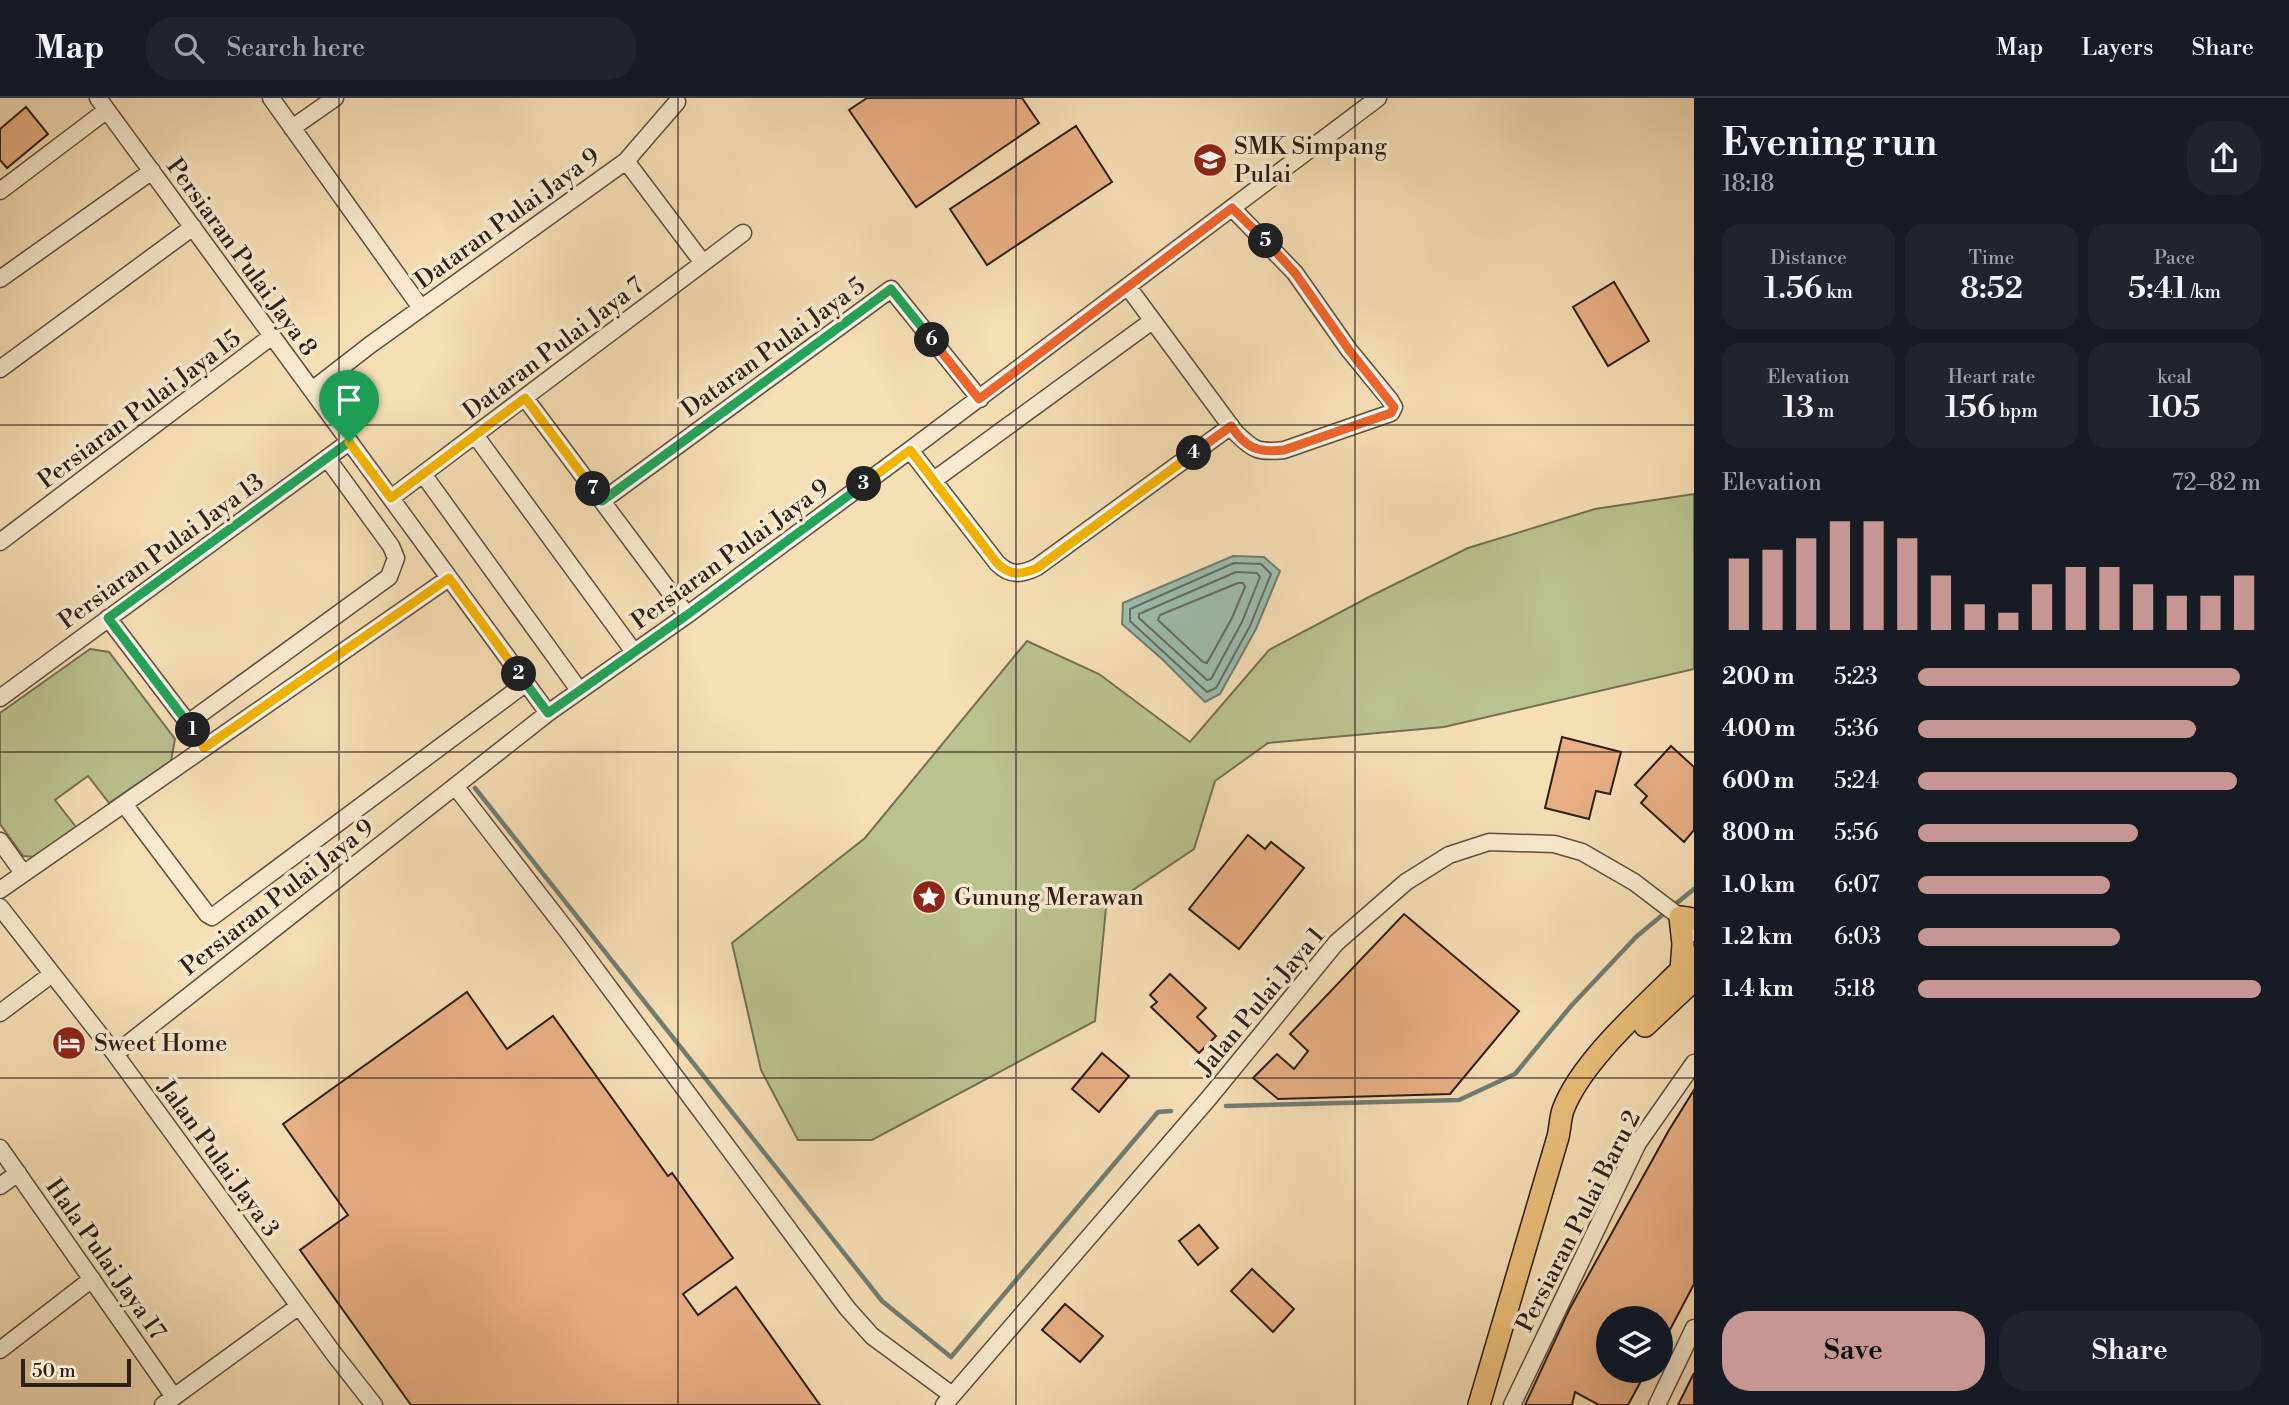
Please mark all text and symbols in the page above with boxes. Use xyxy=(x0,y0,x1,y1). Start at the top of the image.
search box xyxy=(146,17,636,80)
text: Map xyxy=(35,28,104,69)
icon: search xyxy=(170,29,208,67)
text: Search here xyxy=(226,32,365,64)
text: Map xyxy=(1996,33,2043,63)
text: Layers xyxy=(2081,33,2153,63)
text: Share xyxy=(2191,33,2254,63)
text: Evening run xyxy=(1722,120,1937,167)
button: share xyxy=(2187,121,2261,195)
place label: SMK Simpang Pulai xyxy=(1234,132,1387,190)
school or university icon: SMK Simpang Pulai xyxy=(1191,141,1229,179)
street label: Dataran Pulai Jaya 9 xyxy=(409,142,606,296)
street label: Persiaran Pulai Jaya 8 xyxy=(159,153,323,362)
text: 18:18 xyxy=(1722,170,1774,198)
pin: 5 xyxy=(1248,223,1284,258)
text: 5 xyxy=(1260,228,1271,252)
text: Distance xyxy=(1770,246,1847,270)
text: Time xyxy=(1969,246,2014,270)
text: Pace xyxy=(2154,246,2195,270)
text: 1.56 xyxy=(1764,270,1823,308)
text: 8:52 xyxy=(1960,270,2023,308)
text: 5:41 xyxy=(2128,270,2187,308)
street label: Dataran Pulai Jaya 7 xyxy=(457,271,650,427)
street label: Dataran Pulai Jaya 5 xyxy=(676,271,871,425)
text: km xyxy=(1823,280,1853,304)
text: /km xyxy=(2187,280,2221,304)
pin: 6 xyxy=(914,322,950,358)
street label: Persiaran Pulai Jaya 15 xyxy=(32,324,247,496)
text: 6 xyxy=(926,327,937,351)
text: Elevation xyxy=(1767,365,1850,389)
text: Heart rate xyxy=(1948,365,2035,389)
text: kcal xyxy=(2157,365,2192,389)
pin xyxy=(319,370,379,442)
icon: arrive xyxy=(330,381,368,419)
text: 13 xyxy=(1782,389,1814,427)
text: 156 xyxy=(1945,389,1996,427)
text: 105 xyxy=(2148,389,2201,427)
text: m xyxy=(1814,399,1835,423)
text: bpm xyxy=(1996,399,2038,423)
pin: 4 xyxy=(1176,436,1212,470)
text: 4 xyxy=(1187,440,1200,464)
pin: 3 xyxy=(846,466,882,502)
street label: Persiaran Pulai Jaya 13 xyxy=(53,467,270,636)
text: Elevation xyxy=(1722,469,1822,497)
text: 72–82 m xyxy=(2172,469,2261,497)
text: 3 xyxy=(858,471,869,495)
pin: 7 xyxy=(576,472,610,506)
street label: Persiaran Pulai Jaya 9 xyxy=(626,473,835,637)
text: 7 xyxy=(587,476,598,500)
pin: 2 xyxy=(502,656,536,692)
text: 2 xyxy=(513,661,524,685)
text: 200 m xyxy=(1722,663,1794,691)
text: 5:23 xyxy=(1834,663,1878,691)
pin: 1 xyxy=(176,712,210,748)
text: 400 m xyxy=(1722,715,1795,743)
text: 5:36 xyxy=(1834,715,1879,743)
text: 1 xyxy=(188,717,197,741)
text: 600 m xyxy=(1722,767,1795,795)
text: 5:24 xyxy=(1834,767,1879,795)
street label: Persiaran Pulai Jaya 9 xyxy=(175,813,380,983)
text: 800 m xyxy=(1722,819,1795,847)
text: 5:56 xyxy=(1834,819,1878,847)
text: 1.0 km xyxy=(1722,871,1795,899)
text: 6:07 xyxy=(1834,871,1880,899)
place icon: Gunung Merawan xyxy=(910,878,948,916)
place label: Gunung Merawan xyxy=(954,883,1144,913)
street label: Jalan Pulai Jaya 1 xyxy=(1189,921,1332,1083)
text: 1.2 km xyxy=(1722,923,1793,951)
text: 6:03 xyxy=(1834,923,1881,951)
text: 1.4 km xyxy=(1722,975,1794,1003)
text: 5:18 xyxy=(1834,975,1875,1003)
hotel icon: Sweet Home xyxy=(50,1024,88,1062)
place label: Sweet Home xyxy=(94,1029,227,1059)
street label: Jalan Pulai Jaya 3 xyxy=(150,1073,285,1243)
street label: Persiaran Pulai Baru 2 xyxy=(1510,1106,1648,1337)
street label: Hala Pulai Jaya 17 xyxy=(38,1173,172,1346)
map controls xyxy=(1596,1306,1673,1383)
button: layers xyxy=(1596,1306,1673,1383)
button: Save xyxy=(1722,1311,1985,1391)
button: Share xyxy=(1999,1311,2261,1391)
scale bar xyxy=(21,1356,131,1388)
text: 50 m xyxy=(32,1359,76,1383)

